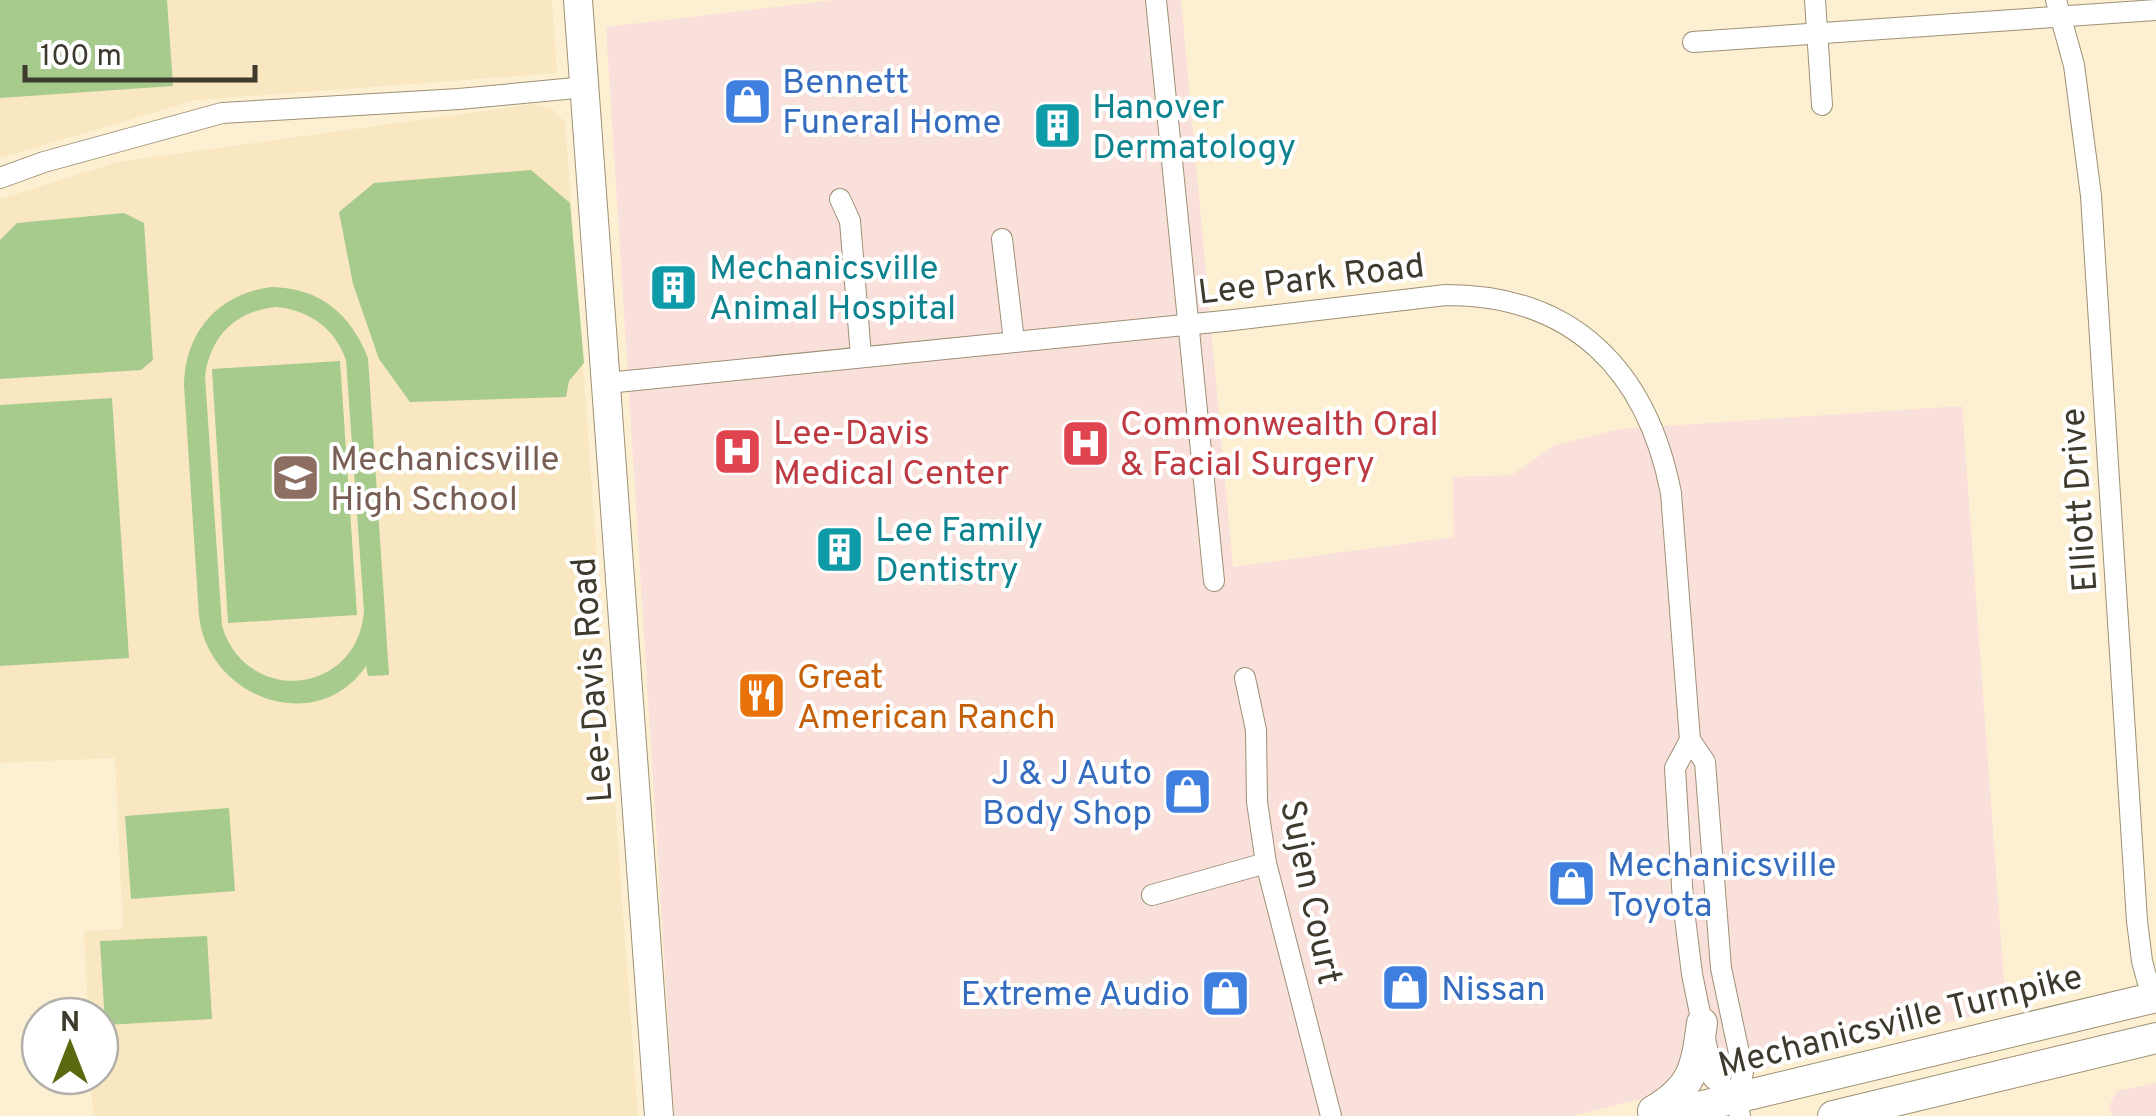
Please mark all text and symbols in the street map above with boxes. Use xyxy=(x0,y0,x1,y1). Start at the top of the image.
scale bar xyxy=(25,20,255,82)
text: 100 m xyxy=(40,39,122,76)
place label: Bennett Funeral Home xyxy=(782,62,1001,146)
shop icon: Bennett Funeral Home xyxy=(721,75,773,127)
place label: Hanover Dermatology xyxy=(1092,87,1296,171)
building icon: Hanover Dermatology xyxy=(1031,100,1083,152)
street label: Lee Park Road xyxy=(1196,245,1427,317)
place label: Mechanicsville Animal Hospital xyxy=(709,248,956,332)
building icon: Mechanicsville Animal Hospital xyxy=(648,261,700,313)
place label: Commonwealth Oral & Facial Surgery xyxy=(1120,404,1439,488)
street label: Elliott Drive xyxy=(2053,406,2109,593)
place label: Lee-Davis Medical Center xyxy=(773,413,1009,497)
hospital icon: Commonwealth Oral & Facial Surgery xyxy=(1059,417,1111,469)
hospital icon: Lee-Davis Medical Center xyxy=(712,426,764,478)
place label: Mechanicsville High School xyxy=(330,439,559,523)
school or university icon: Mechanicsville High School xyxy=(269,452,321,504)
place label: Lee Family Dentistry xyxy=(875,510,1043,594)
building icon: Lee Family Dentistry xyxy=(814,523,866,575)
street label: Lee-Davis Road xyxy=(563,556,625,804)
place label: Great American Ranch xyxy=(797,657,1056,741)
restaurant icon: Great American Ranch xyxy=(736,670,788,722)
place label: J & J Auto Body Shop xyxy=(982,753,1152,837)
shop icon: J & J Auto Body Shop xyxy=(1161,766,1213,818)
street label: Sujen Court xyxy=(1268,796,1350,989)
place label: Mechanicsville Toyota xyxy=(1607,845,1836,929)
shop icon: Mechanicsville Toyota xyxy=(1546,858,1598,910)
street label: Mechanicsville Turnpike xyxy=(1714,956,2087,1089)
shop icon: Nissan xyxy=(1380,962,1432,1014)
shop icon: Extreme Audio xyxy=(1199,967,1251,1019)
place label: Nissan xyxy=(1441,969,1546,1013)
place label: Extreme Audio xyxy=(961,974,1190,1018)
north arrow xyxy=(20,996,120,1096)
text: N xyxy=(60,1006,80,1042)

